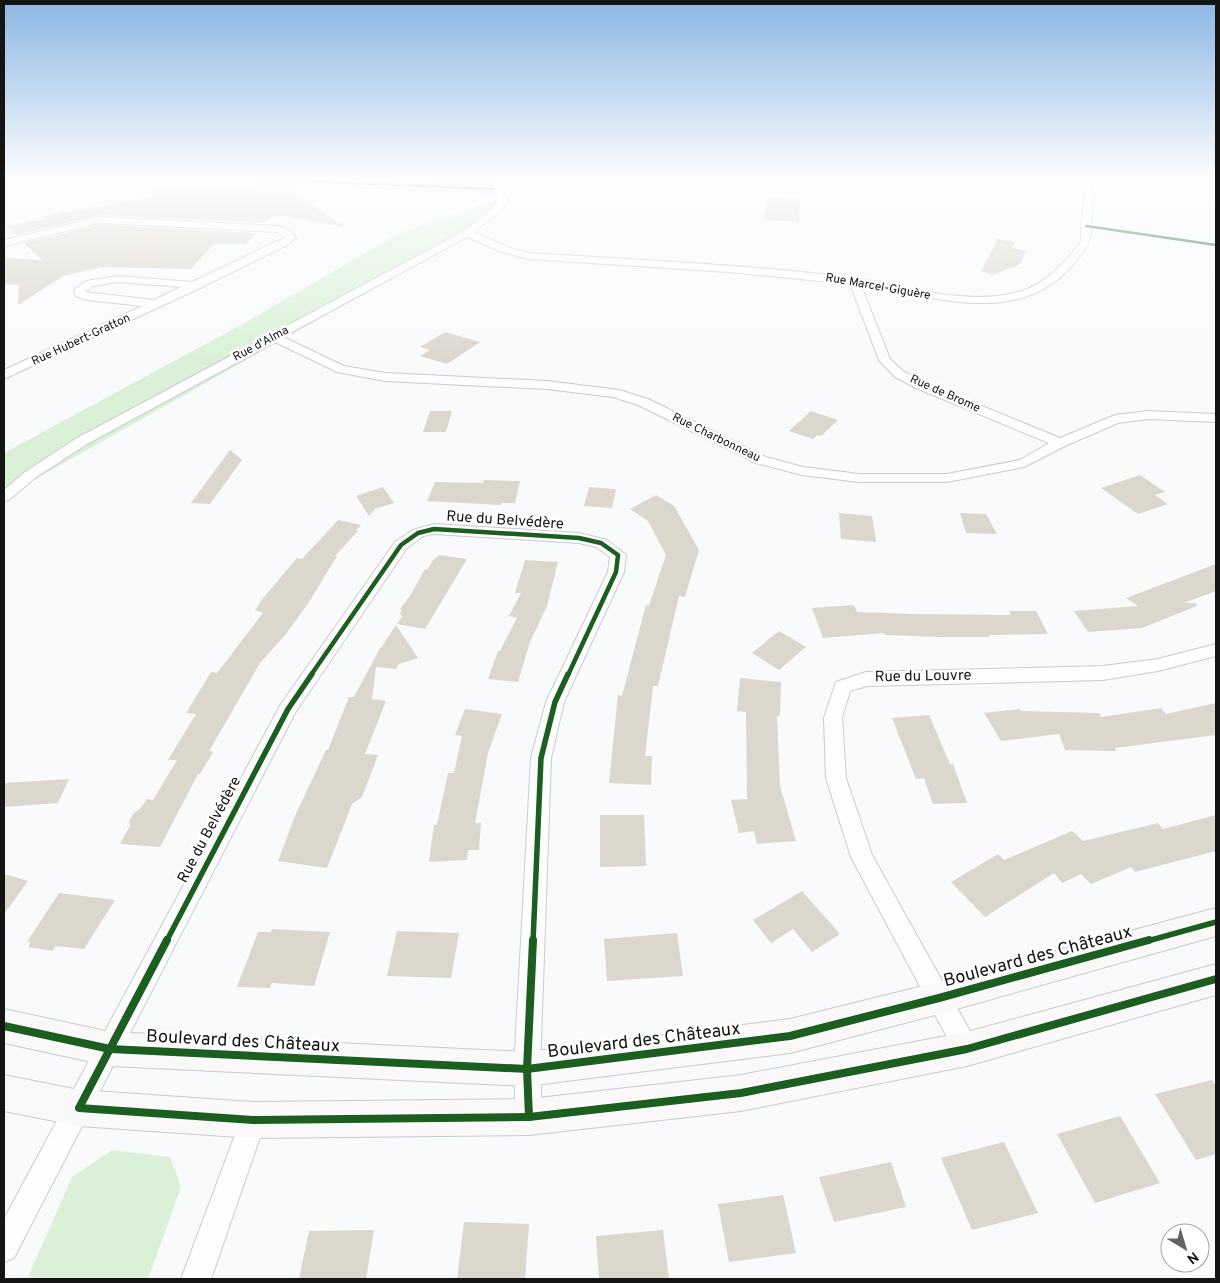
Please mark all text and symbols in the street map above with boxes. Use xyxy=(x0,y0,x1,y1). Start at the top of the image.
street label: Rue Marcel-Giguère xyxy=(824,270,932,304)
street label: Rue Hubert-Gratton xyxy=(29,310,133,370)
street label: Rue d'Alma xyxy=(230,323,292,365)
street label: Rue de Brome xyxy=(907,371,983,417)
street label: Rue Charbonneau xyxy=(669,410,763,466)
street label: Rue du Belvédère xyxy=(446,507,564,535)
street label: Rue du Louvre xyxy=(874,667,972,687)
street label: Rue du Belvédère xyxy=(174,774,246,886)
street label: Boulevard des Châteaux xyxy=(941,921,1135,993)
street label: Boulevard des Châteaux xyxy=(546,1018,742,1064)
street label: Boulevard des Châteaux xyxy=(145,1025,341,1059)
north arrow xyxy=(1160,1223,1210,1273)
text: N xyxy=(1183,1247,1201,1267)

